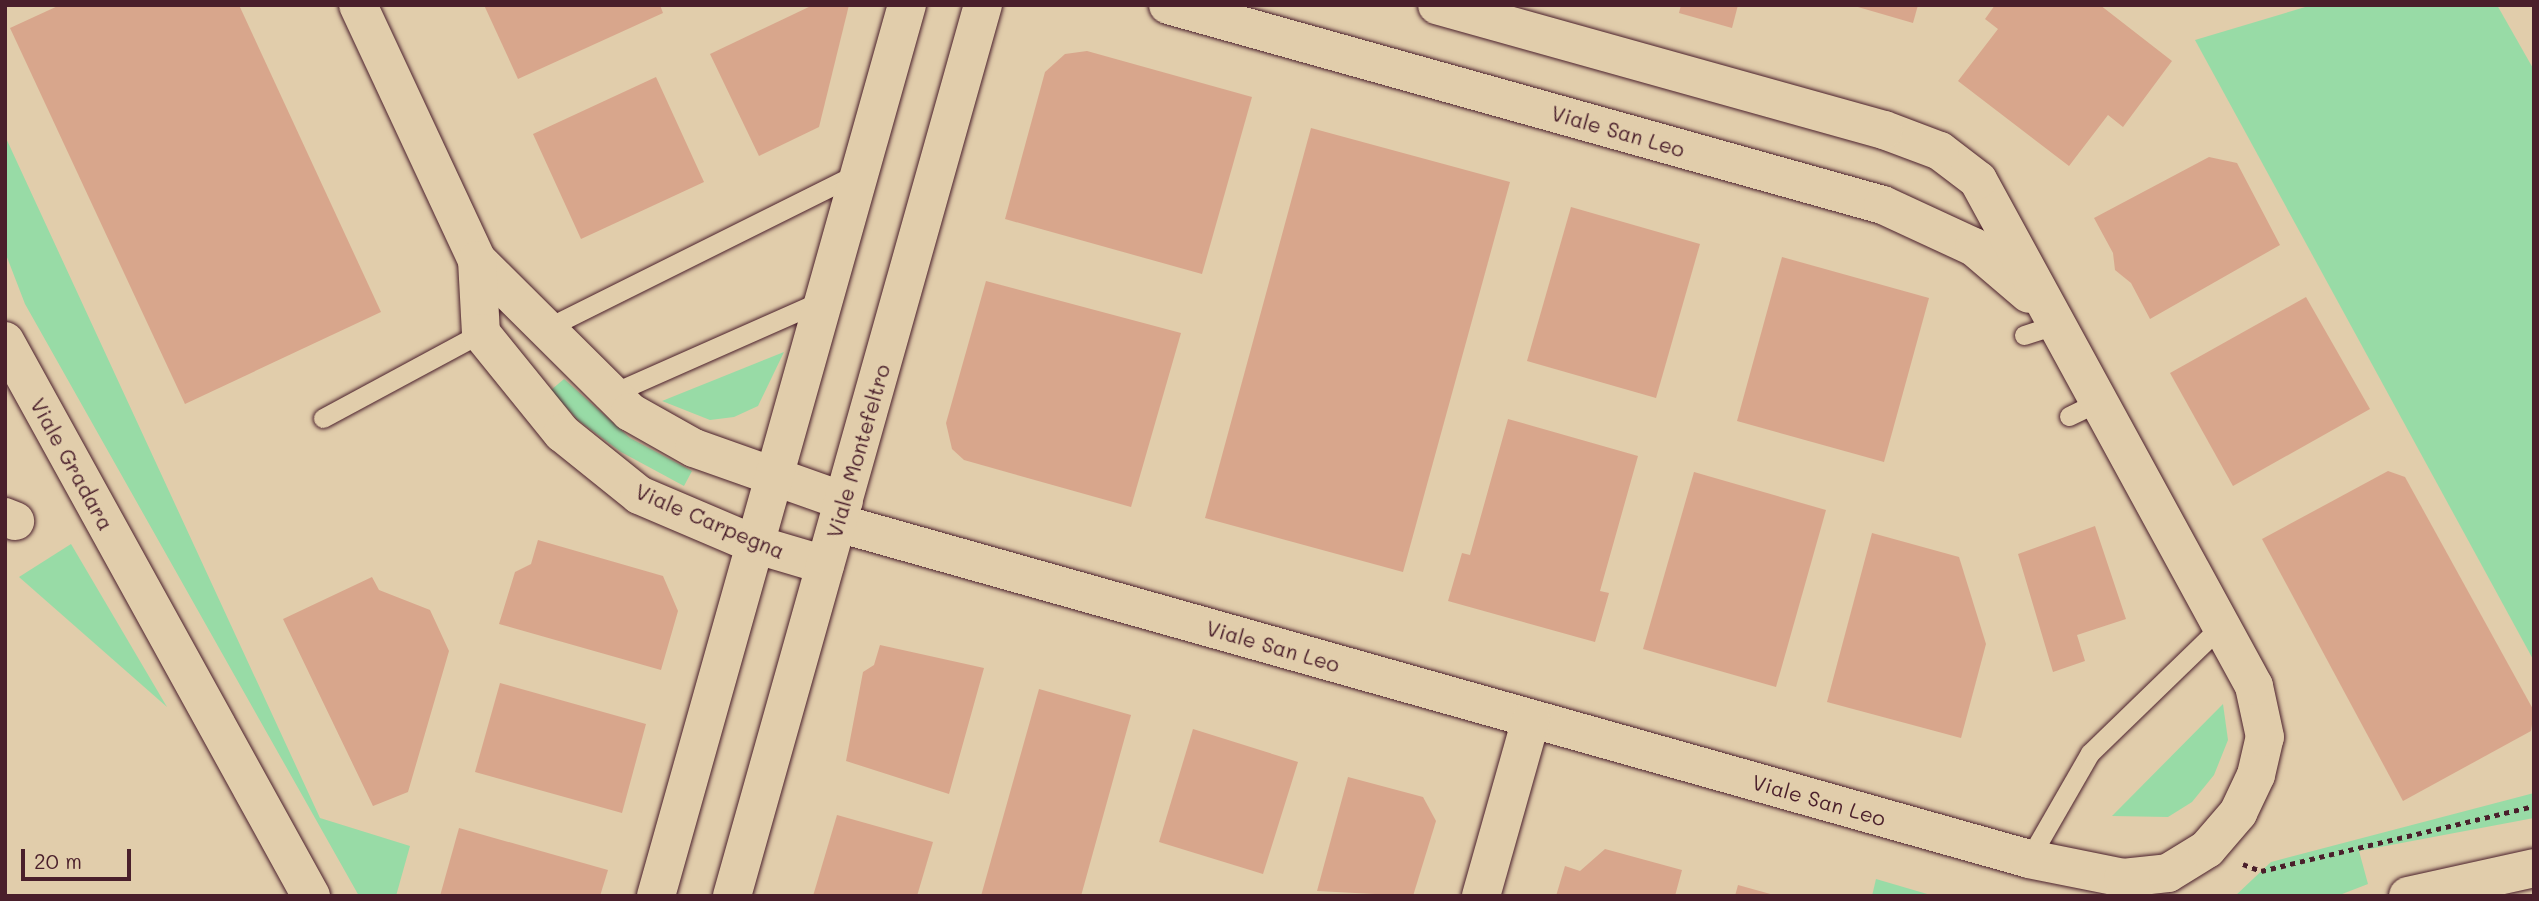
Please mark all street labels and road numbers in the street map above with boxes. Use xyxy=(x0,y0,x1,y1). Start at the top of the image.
street label: Viale San Leo xyxy=(1548,100,1688,162)
street label: Viale Montefeltro xyxy=(821,361,895,541)
street label: Viale Gradara xyxy=(25,394,119,534)
street label: Viale Carpegna xyxy=(632,478,788,564)
street label: Viale San Leo xyxy=(1203,615,1343,677)
street label: Viale San Leo xyxy=(1749,769,1889,831)

